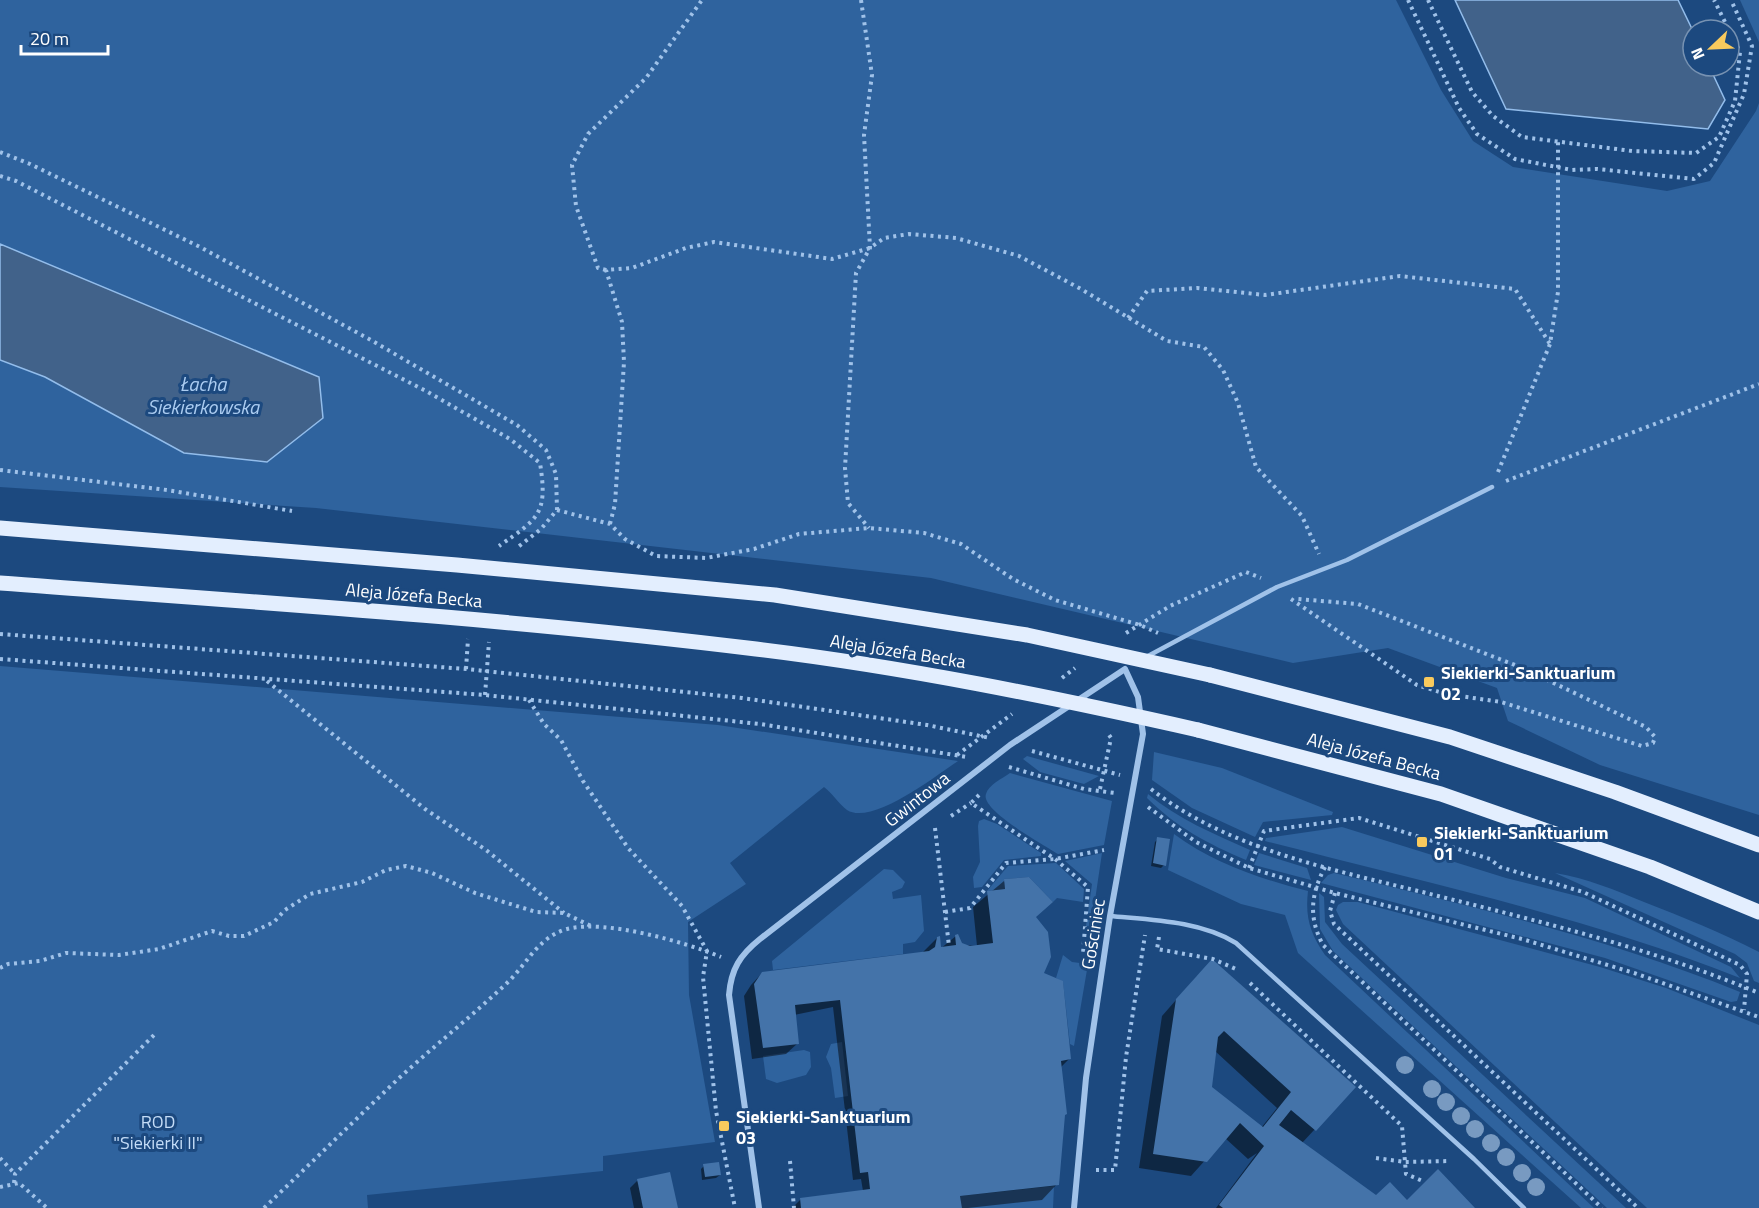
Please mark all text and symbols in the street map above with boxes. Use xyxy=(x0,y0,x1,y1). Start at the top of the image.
scale bar xyxy=(21,18,108,56)
north arrow xyxy=(1681,18,1741,78)
text: 20 m xyxy=(30,25,69,52)
text: N xyxy=(1684,44,1710,64)
water label: Łacha Siekierkowska xyxy=(147,368,260,422)
street label: Aleja Józefa Becka xyxy=(344,576,484,614)
street label: Aleja Józefa Becka xyxy=(828,627,968,675)
place label: Siekierki-Sanktuarium 02 xyxy=(1441,659,1616,707)
marker: Siekierki-Sanktuarium 02 xyxy=(1422,675,1436,689)
street label: Aleja Józefa Becka xyxy=(1304,725,1444,787)
street label: Gwintowa xyxy=(879,765,955,833)
place label: Siekierki-Sanktuarium 01 xyxy=(1434,819,1609,867)
marker: Siekierki-Sanktuarium 01 xyxy=(1415,835,1429,849)
street label: Gościniec xyxy=(1074,897,1112,971)
place label: Siekierki-Sanktuarium 03 xyxy=(736,1103,911,1151)
park label: ROD "Siekierki II" xyxy=(113,1108,203,1156)
marker: Siekierki-Sanktuarium 03 xyxy=(717,1119,731,1133)

